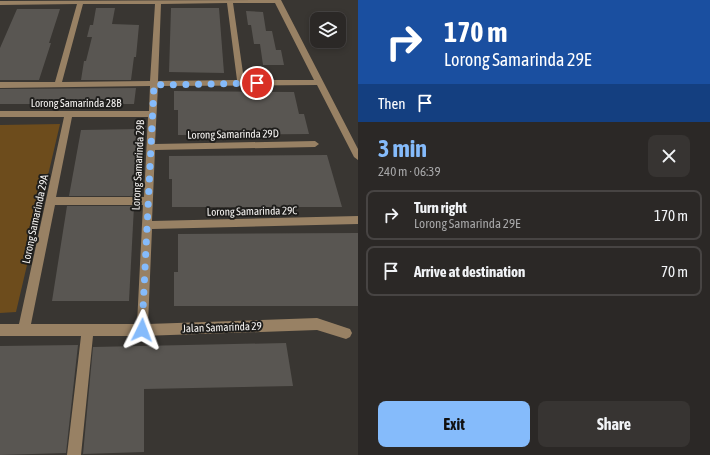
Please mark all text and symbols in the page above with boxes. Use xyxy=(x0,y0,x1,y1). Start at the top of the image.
map controls xyxy=(310,12,346,48)
button: layers xyxy=(310,12,346,48)
icon: right xyxy=(378,16,430,68)
text: 170 m xyxy=(444,16,507,48)
text: Lorong Samarinda 29E xyxy=(444,49,592,70)
pin xyxy=(240,66,274,100)
icon: arrive xyxy=(246,72,268,94)
icon: arrive xyxy=(414,92,436,114)
text: Then xyxy=(378,95,406,112)
street label: Lorong Samarinda 28B xyxy=(31,97,122,109)
street label: Lorong Samarinda 29B xyxy=(130,119,146,211)
street label: Lorong Samarinda 29D xyxy=(187,127,279,141)
text: 3 min xyxy=(378,135,427,162)
button: close xyxy=(648,135,690,177)
text: 240 m · 06:39 xyxy=(378,164,441,179)
street label: Lorong Samarinda 29A xyxy=(20,173,50,265)
text: Turn right xyxy=(414,199,467,216)
street label: Lorong Samarinda 29C xyxy=(207,204,297,218)
icon: right xyxy=(380,204,402,226)
text: 170 m xyxy=(654,207,688,224)
text: Lorong Samarinda 29E xyxy=(414,216,521,231)
icon: arrive xyxy=(380,260,402,282)
text: Arrive at destination xyxy=(414,263,525,280)
text: 70 m xyxy=(661,263,688,280)
position arrow xyxy=(121,309,163,351)
street label: Jalan Samarinda 29 xyxy=(182,320,262,334)
button: Exit xyxy=(378,401,530,447)
button: Share xyxy=(538,401,690,447)

